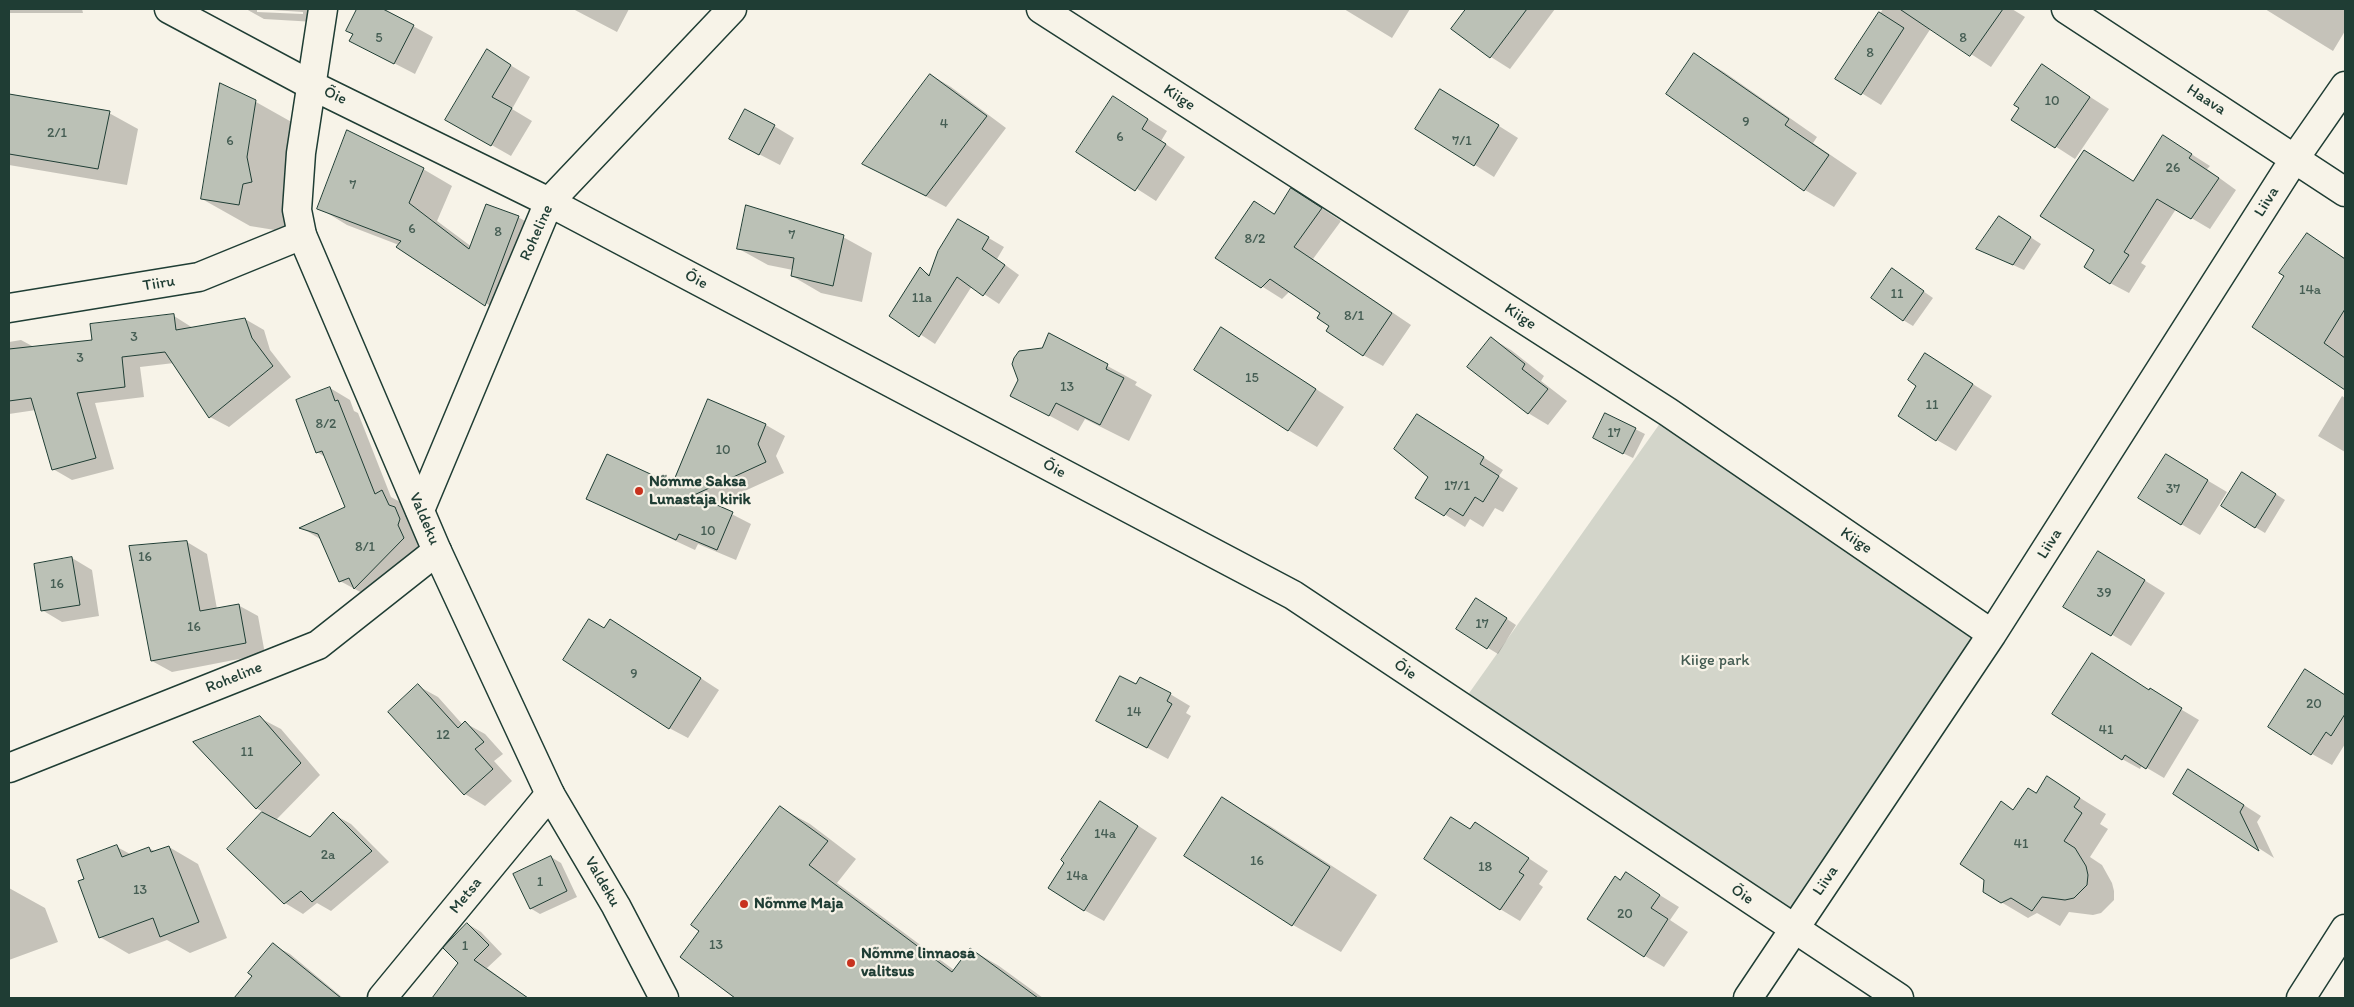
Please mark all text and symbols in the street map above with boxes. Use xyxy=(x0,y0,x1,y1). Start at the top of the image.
house number: 5 xyxy=(375,30,383,46)
house number: 8 xyxy=(1959,30,1967,46)
house number: 8 xyxy=(1866,45,1874,61)
street label: Haava xyxy=(2183,80,2229,120)
street label: Kiige xyxy=(1159,81,1199,115)
street label: Õie xyxy=(320,82,350,110)
house number: 10 xyxy=(2044,93,2060,109)
house number: 9 xyxy=(1742,114,1750,130)
house number: 4 xyxy=(940,116,948,132)
house number: 2/1 xyxy=(47,125,67,141)
house number: 6 xyxy=(1116,129,1124,145)
house number: 6 xyxy=(226,133,234,149)
house number: 7/1 xyxy=(1452,133,1472,149)
house number: 26 xyxy=(2166,160,2180,176)
house number: 7 xyxy=(350,177,356,193)
street label: Liiva xyxy=(2250,183,2284,221)
street label: Roheline xyxy=(516,202,558,264)
house number: 6 xyxy=(408,221,416,237)
house number: 8 xyxy=(494,224,502,240)
house number: 7 xyxy=(789,227,795,243)
house number: 8/2 xyxy=(1245,231,1265,247)
street label: Õie xyxy=(681,266,711,294)
street label: Tiiru xyxy=(141,272,177,296)
house number: 14a xyxy=(2299,282,2321,298)
house number: 11 xyxy=(1891,286,1903,302)
house number: 11a xyxy=(912,290,932,306)
street label: Kiige xyxy=(1500,300,1540,334)
house number: 8/1 xyxy=(1344,308,1364,324)
house number: 3 xyxy=(130,329,138,345)
house number: 3 xyxy=(76,350,84,366)
house number: 15 xyxy=(1245,370,1259,386)
house number: 13 xyxy=(1060,379,1074,395)
house number: 11 xyxy=(1926,397,1938,413)
house number: 8/2 xyxy=(316,416,336,432)
house number: 17 xyxy=(1607,425,1621,441)
house number: 10 xyxy=(715,442,731,458)
street label: Õie xyxy=(1039,455,1069,483)
place label: Nõmme Saksa Lunastaja kirik xyxy=(649,472,751,510)
house number: 17/1 xyxy=(1444,478,1470,494)
house number: 37 xyxy=(2166,481,2180,497)
marker: Nõmme Saksa Lunastaja kirik xyxy=(633,485,645,497)
street label: Valdeku xyxy=(404,490,444,548)
house number: 10 xyxy=(700,523,716,539)
street label: Kiige xyxy=(1836,523,1876,559)
street label: Liiva xyxy=(2033,525,2067,563)
house number: 8/1 xyxy=(355,539,375,555)
house number: 16 xyxy=(138,549,152,565)
house number: 16 xyxy=(50,576,64,592)
house number: 39 xyxy=(2097,585,2111,601)
house number: 17 xyxy=(1475,616,1489,632)
house number: 16 xyxy=(187,619,201,635)
park label: Kiige park xyxy=(1680,651,1750,671)
street label: Õie xyxy=(1390,656,1420,684)
street label: Roheline xyxy=(203,658,265,698)
house number: 9 xyxy=(630,666,638,682)
house number: 20 xyxy=(2306,696,2322,712)
house number: 14 xyxy=(1127,704,1141,720)
house number: 41 xyxy=(2099,722,2113,738)
house number: 12 xyxy=(436,727,450,743)
house number: 11 xyxy=(241,744,253,760)
house number: 14a xyxy=(1094,826,1116,842)
house number: 41 xyxy=(2014,836,2028,852)
house number: 2a xyxy=(321,847,335,863)
street label: Valdeku xyxy=(580,853,624,911)
house number: 16 xyxy=(1250,853,1264,869)
house number: 18 xyxy=(1478,859,1492,875)
street label: Liiva xyxy=(1809,862,1843,900)
house number: 14a xyxy=(1066,868,1088,884)
street label: Metsa xyxy=(446,874,486,918)
house number: 1 xyxy=(537,874,543,890)
street label: Õie xyxy=(1727,881,1757,909)
house number: 13 xyxy=(133,882,147,898)
place label: Nõmme Maja xyxy=(754,894,843,914)
marker: Nõmme Maja xyxy=(738,898,750,910)
house number: 20 xyxy=(1617,906,1633,922)
house number: 13 xyxy=(709,937,723,953)
house number: 1 xyxy=(462,938,468,954)
place label: Nõmme linnaosa valitsus xyxy=(861,944,975,982)
marker: Nõmme linnaosa valitsus xyxy=(845,957,857,969)

